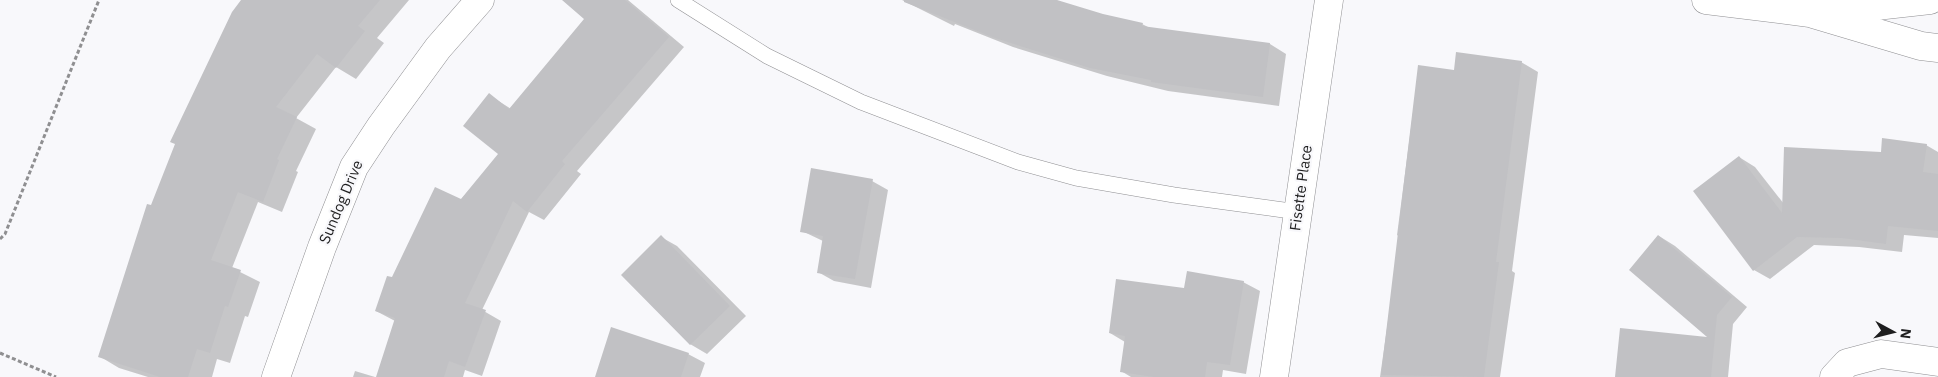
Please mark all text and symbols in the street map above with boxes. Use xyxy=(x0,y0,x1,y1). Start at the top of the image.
street label: Fisette Place xyxy=(1285,144,1316,232)
street label: Sundog Drive xyxy=(314,157,367,247)
north arrow xyxy=(1868,307,1918,357)
text: N xyxy=(1896,327,1915,340)

